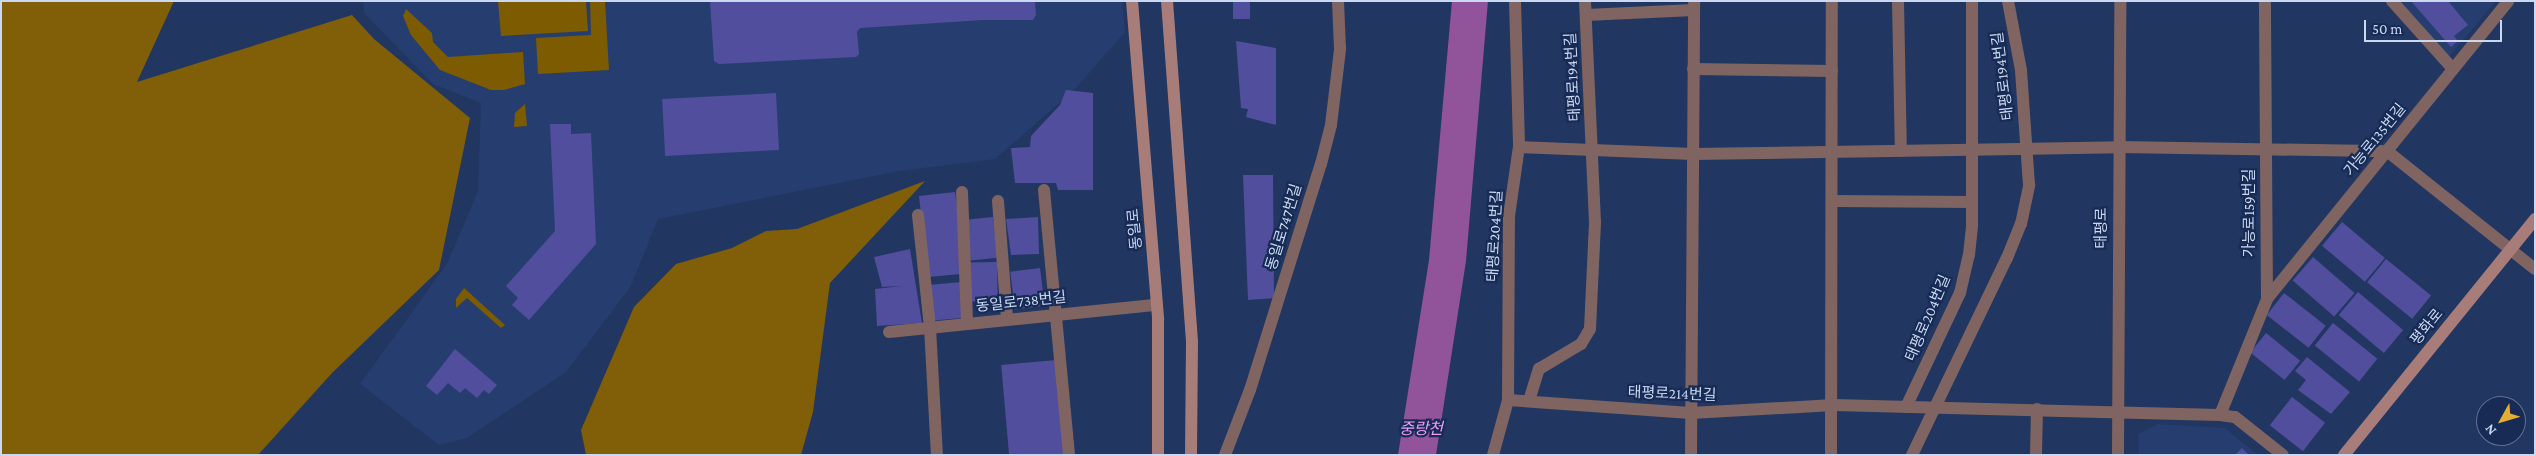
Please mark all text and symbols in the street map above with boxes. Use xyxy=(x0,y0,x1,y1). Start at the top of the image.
scale bar xyxy=(2366,10,2504,42)
text: 50 m xyxy=(2372,21,2402,37)
street label: 태평로194번길 xyxy=(1989,31,2017,121)
street label: 태평로194번길 xyxy=(1562,32,1584,122)
street label: 가능로135번길 xyxy=(2340,100,2410,180)
street label: 가능로159번길 xyxy=(2241,169,2259,257)
street label: 동일로747번길 xyxy=(1262,182,1306,272)
street label: 태평로204번길 xyxy=(1484,189,1506,283)
street label: 태평로 xyxy=(2093,207,2111,249)
street label: 동일로 xyxy=(1124,208,1146,250)
street label: 태평로204번길 xyxy=(1902,272,1954,364)
street label: 동일로738번길 xyxy=(975,288,1067,316)
street label: 평화로 xyxy=(2407,305,2447,349)
street label: 태평로214번길 xyxy=(1627,383,1717,405)
north arrow xyxy=(2476,396,2526,446)
water label: 중랑천 xyxy=(1399,419,1443,439)
text: N xyxy=(2481,421,2499,439)

